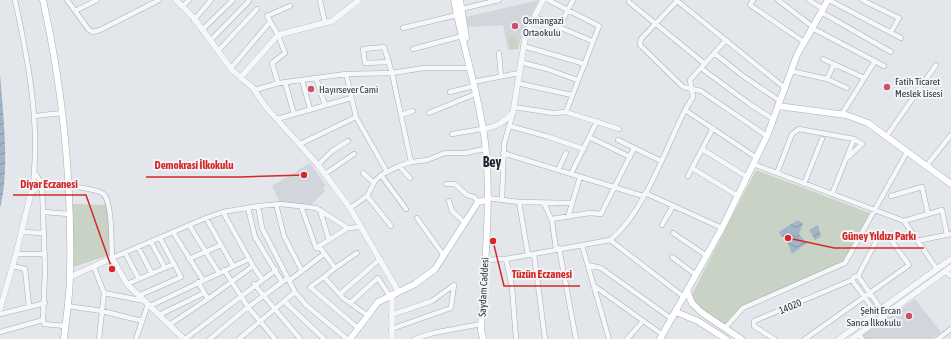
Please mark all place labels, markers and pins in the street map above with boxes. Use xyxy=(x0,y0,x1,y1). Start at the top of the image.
place label: Osmangazi Ortaokulu xyxy=(523,15,564,38)
marker: Osmangazi Ortaokulu xyxy=(510,21,520,31)
place label: Fatih Ticaret Meslek Lisesi xyxy=(895,76,943,99)
marker: Fatih Ticaret Meslek Lisesi xyxy=(882,82,892,92)
marker: Hayırsever Cami xyxy=(306,84,316,94)
place label: Hayırsever Cami xyxy=(319,84,378,95)
callout: Demokrasi İlkokulu xyxy=(146,154,241,177)
callout: Diyar Eczanesi xyxy=(13,172,86,195)
callout: Güney Yıldızı Parkı xyxy=(834,225,924,248)
callout: Tüzün Eczanesi xyxy=(504,263,580,286)
place label: Şehit Ercan Sanca İlkokulu xyxy=(847,305,901,328)
marker: Şehit Ercan Sanca İlkokulu xyxy=(904,311,914,321)

